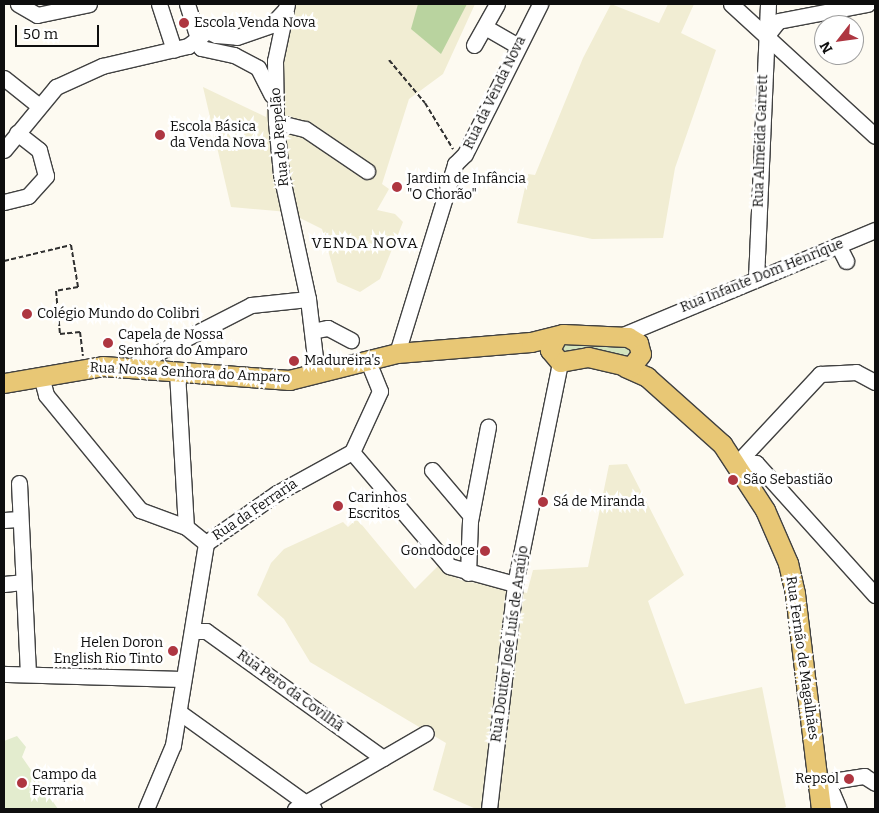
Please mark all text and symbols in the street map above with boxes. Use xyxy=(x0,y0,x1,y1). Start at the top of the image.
scale bar xyxy=(18,15,101,47)
place label: Escola Venda Nova xyxy=(194,15,316,31)
north arrow xyxy=(814,15,864,65)
marker: Escola Venda Nova xyxy=(178,17,190,29)
text: 50 m xyxy=(23,25,58,43)
street label: Rua da Venda Nova xyxy=(460,34,530,152)
text: N xyxy=(816,38,837,56)
street label: Rua Almeida Garrett xyxy=(750,74,772,208)
street label: Rua do Repelão xyxy=(267,87,293,187)
place label: Escola Básica da Venda Nova xyxy=(170,119,266,152)
marker: Escola Básica da Venda Nova xyxy=(154,129,166,141)
place label: Jardim de Infância "O Chorão" xyxy=(407,171,526,203)
marker: Jardim de Infância "O Chorão" xyxy=(391,181,403,193)
district label: VENDA NOVA xyxy=(310,235,420,253)
street label: Rua Infante Dom Henrique xyxy=(678,235,846,317)
place label: Colégio Mundo do Colibri xyxy=(37,306,200,322)
marker: Colégio Mundo do Colibri xyxy=(21,308,33,320)
place label: Capela de Nossa Senhora do Amparo xyxy=(118,327,248,360)
marker: Capela de Nossa Senhora do Amparo xyxy=(102,337,114,349)
place label: Madureira's xyxy=(304,353,381,369)
marker: Madureira's xyxy=(288,355,300,367)
street label: Rua Nossa Senhora do Amparo xyxy=(89,359,291,387)
place label: São Sebastião xyxy=(743,472,833,488)
marker: São Sebastião xyxy=(727,474,739,486)
street label: Rua da Ferraria xyxy=(209,475,301,545)
place label: Carinhos Escritos xyxy=(348,490,407,522)
place label: Sá de Miranda xyxy=(553,494,645,510)
marker: Sá de Miranda xyxy=(537,496,549,508)
marker: Carinhos Escritos xyxy=(332,500,344,512)
place label: Gondodoce xyxy=(401,543,475,559)
marker: Gondodoce xyxy=(479,545,491,557)
street label: Rua Doutor José Luís de Araújo xyxy=(488,545,532,743)
street label: Rua Fernão de Magalhães xyxy=(782,575,822,741)
place label: Helen Doron English Rio Tinto xyxy=(54,635,163,668)
marker: Helen Doron English Rio Tinto xyxy=(167,645,179,657)
street label: Rua Pero da Covilhã xyxy=(233,647,347,735)
place label: Campo da Ferraria xyxy=(32,767,97,800)
place label: Repsol xyxy=(795,771,839,787)
marker: Repsol xyxy=(843,773,855,785)
marker: Campo da Ferraria xyxy=(16,777,28,789)

